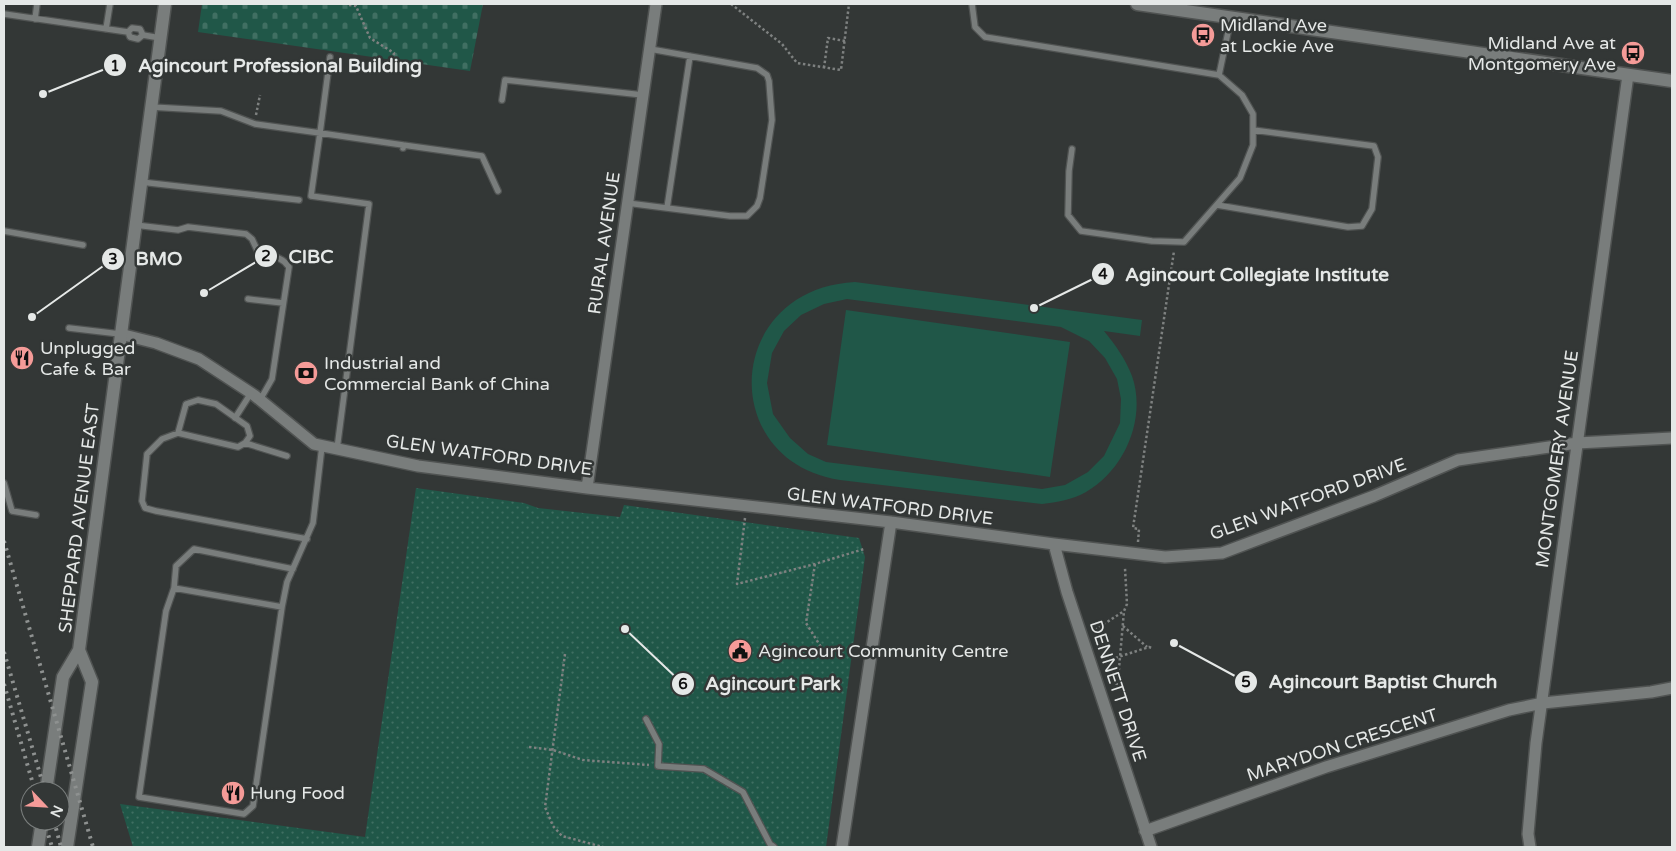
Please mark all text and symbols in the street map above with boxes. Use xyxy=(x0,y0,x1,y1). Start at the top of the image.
place label: Midland Ave at Lockie Ave xyxy=(1220,14,1334,57)
bus stop icon: Midland Ave at Lockie Ave xyxy=(1190,22,1216,48)
place label: Midland Ave at Montgomery Ave xyxy=(1468,32,1616,75)
bus stop icon: Midland Ave at Montgomery Ave xyxy=(1620,40,1646,66)
callout: Agincourt Professional Building xyxy=(103,48,432,82)
text: Agincourt Professional Building xyxy=(138,55,422,78)
text: 1 xyxy=(110,57,120,75)
street label: RURAL AVENUE xyxy=(583,170,625,316)
callout: CIBC xyxy=(254,239,344,273)
callout: BMO xyxy=(100,242,192,276)
text: CIBC xyxy=(289,246,334,268)
text: 2 xyxy=(261,247,271,265)
text: BMO xyxy=(136,248,182,270)
text: 3 xyxy=(108,250,118,268)
callout: Agincourt Collegiate Institute xyxy=(1090,257,1399,291)
text: Agincourt Collegiate Institute xyxy=(1125,264,1389,287)
text: 4 xyxy=(1098,265,1108,283)
place label: Unplugged Cafe & Bar xyxy=(40,337,135,380)
restaurant icon: Unplugged Cafe & Bar xyxy=(9,345,35,371)
street label: MONTGOMERY AVENUE xyxy=(1531,349,1583,569)
place label: Industrial and Commercial Bank of China xyxy=(324,352,550,395)
bank icon: Industrial and Commercial Bank of China xyxy=(293,360,319,386)
street label: SHEPPARD AVENUE EAST xyxy=(54,402,104,634)
street label: GLEN WATFORD DRIVE xyxy=(385,430,593,480)
street label: GLEN WATFORD DRIVE xyxy=(1207,453,1409,545)
street label: GLEN WATFORD DRIVE xyxy=(786,482,994,530)
street label: DENNETT DRIVE xyxy=(1085,617,1151,765)
public building icon: Agincourt Community Centre xyxy=(727,638,753,664)
place label: Agincourt Community Centre xyxy=(758,640,1008,662)
callout: Agincourt Baptist Church xyxy=(1234,665,1508,699)
callout: Agincourt Park xyxy=(670,667,851,701)
text: Agincourt Baptist Church xyxy=(1269,671,1497,694)
text: Agincourt Park xyxy=(705,673,841,696)
text: 5 xyxy=(1241,673,1251,691)
text: 6 xyxy=(678,675,688,693)
street label: MARYDON CRESCENT xyxy=(1244,704,1440,786)
restaurant icon: Hung Food xyxy=(220,780,246,806)
north arrow xyxy=(20,781,70,831)
place label: Hung Food xyxy=(250,782,345,804)
text: N xyxy=(46,803,66,820)

